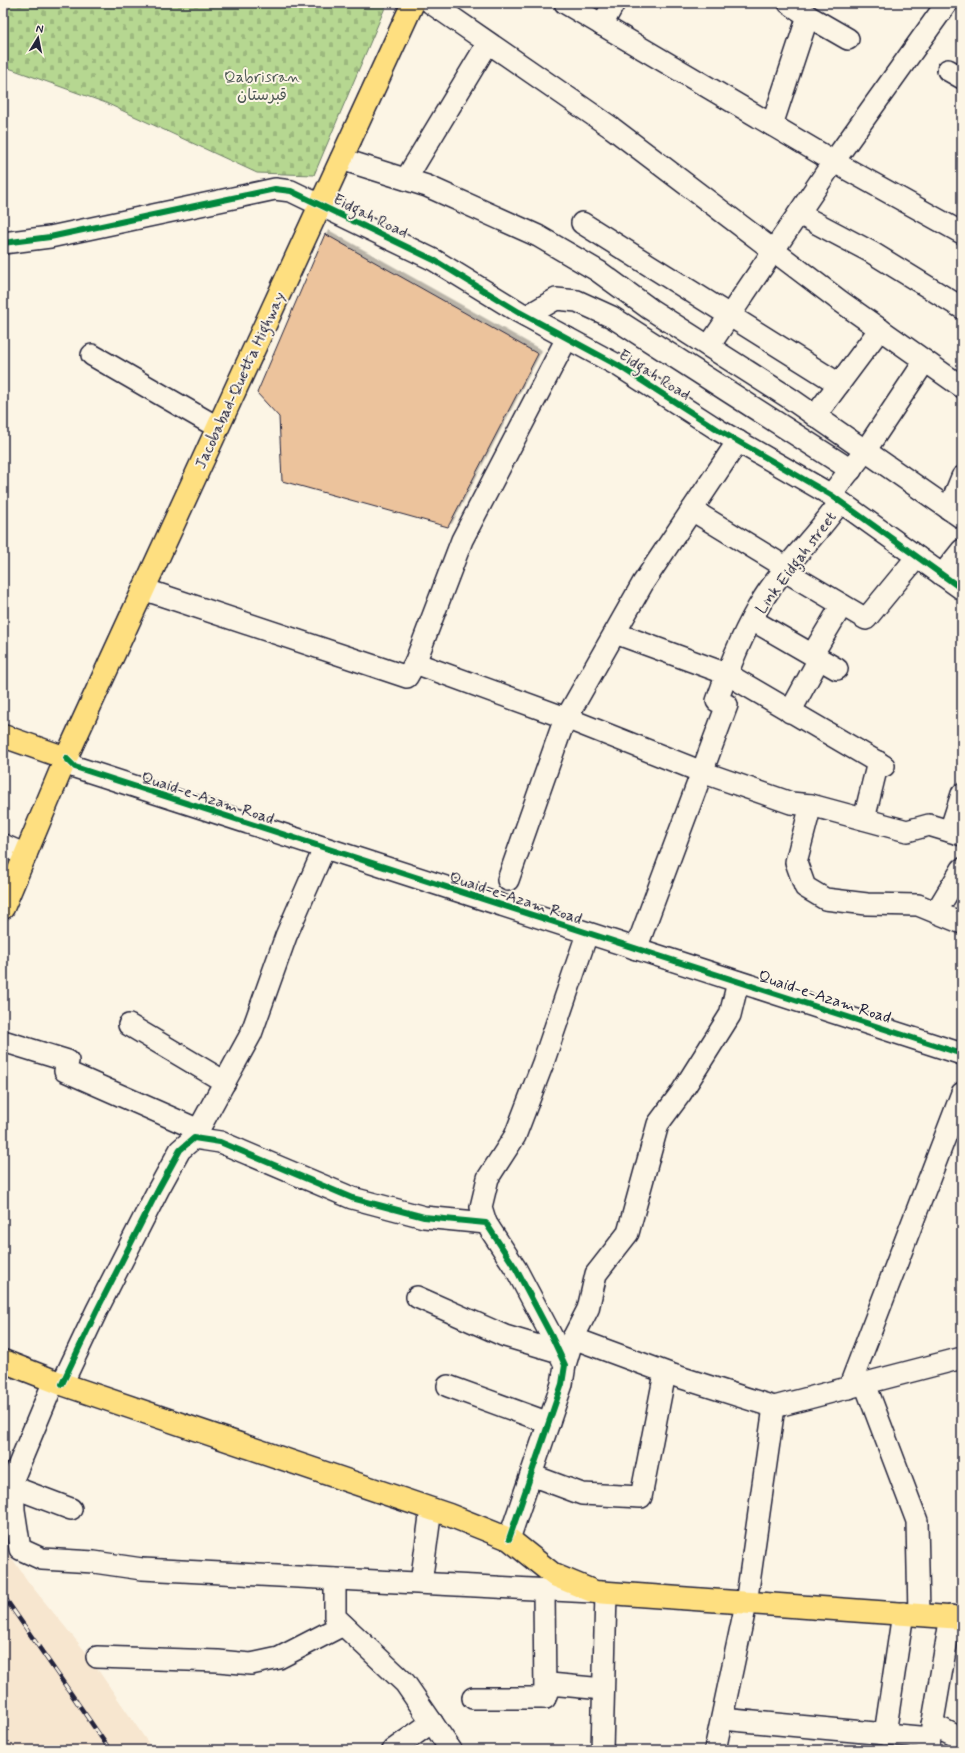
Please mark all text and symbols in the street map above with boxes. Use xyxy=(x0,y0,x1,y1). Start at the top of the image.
north arrow xyxy=(18,18,58,58)
text: N xyxy=(35,22,44,37)
park label: Qabrisran قبرستان xyxy=(224,67,300,106)
street label: Eidgah Road xyxy=(329,189,411,244)
street label: Jacobabad-Quetta Highway xyxy=(190,289,292,473)
street label: Eidgah Road xyxy=(614,345,694,407)
street label: Link Eidgah street xyxy=(751,508,842,619)
street label: Quaid-e-Azam Road xyxy=(138,767,277,830)
street label: Quaid-e-Azam Road xyxy=(446,867,585,930)
street label: Quaid-e-Azam Road xyxy=(755,966,894,1029)

